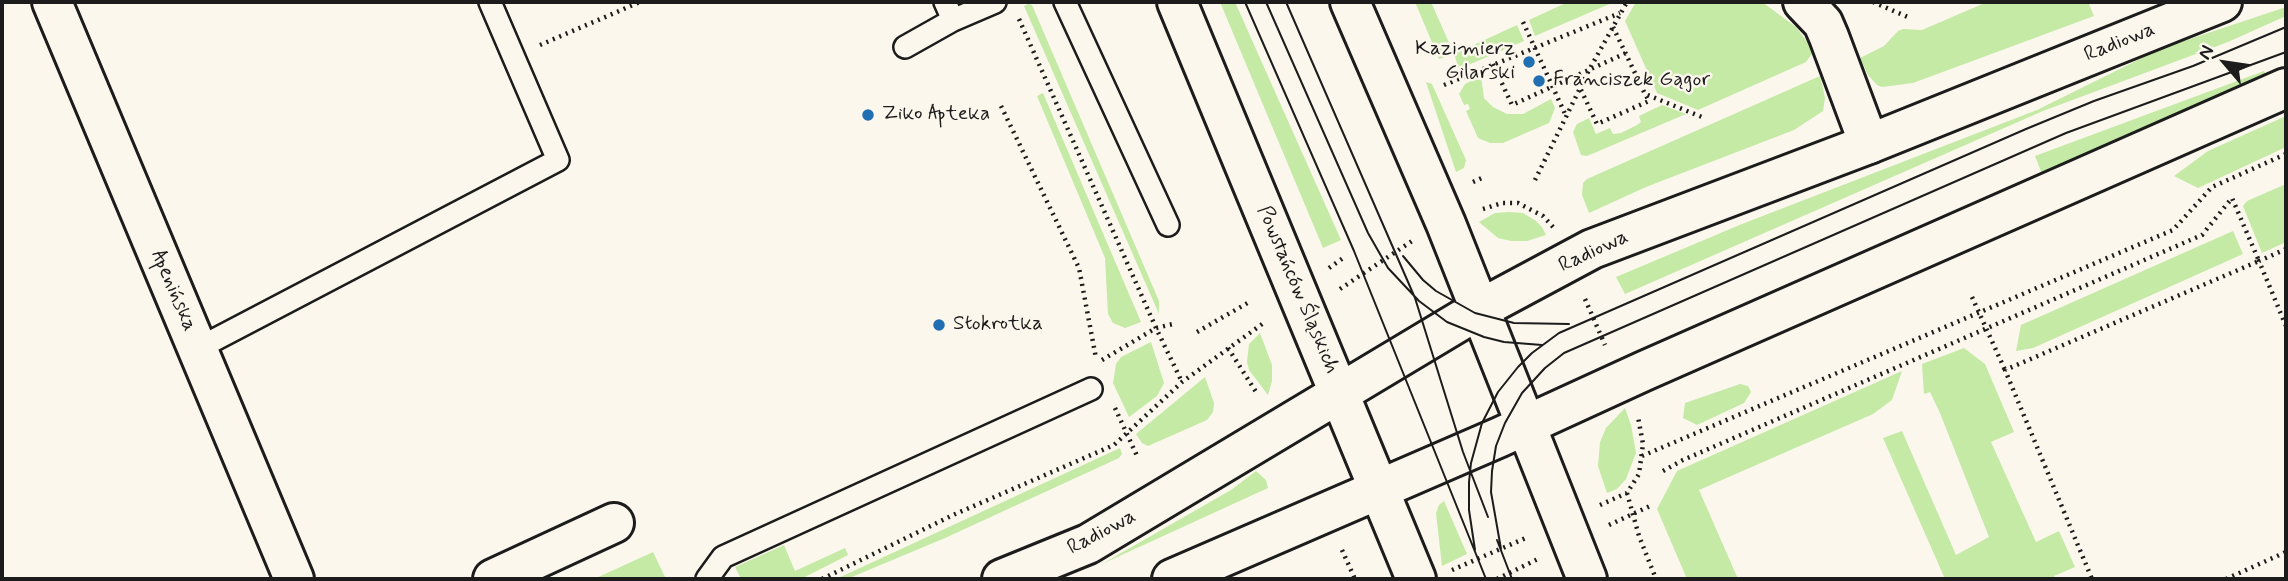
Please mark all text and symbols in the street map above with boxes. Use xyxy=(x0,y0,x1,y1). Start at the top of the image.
street label: Radiowa xyxy=(2081,17,2159,69)
north arrow xyxy=(2190,28,2260,98)
place label: Kazimierz Gilarski xyxy=(1415,37,1515,87)
text: N xyxy=(2192,41,2220,64)
marker: Kazimierz Gilarski xyxy=(1521,54,1537,70)
place label: Franciszek Gągor xyxy=(1553,68,1710,94)
marker: Franciszek Gągor xyxy=(1531,73,1547,89)
place label: Ziko Apteka xyxy=(882,102,990,128)
marker: Ziko Apteka xyxy=(860,107,876,123)
street label: Powstańców Śląskich xyxy=(1250,202,1344,378)
street label: Radiowa xyxy=(1555,225,1633,279)
street label: Apenińska xyxy=(145,246,201,336)
place label: Stokrotka xyxy=(953,312,1043,338)
marker: Stokrotka xyxy=(931,317,947,333)
street label: Radiowa xyxy=(1063,505,1141,561)

